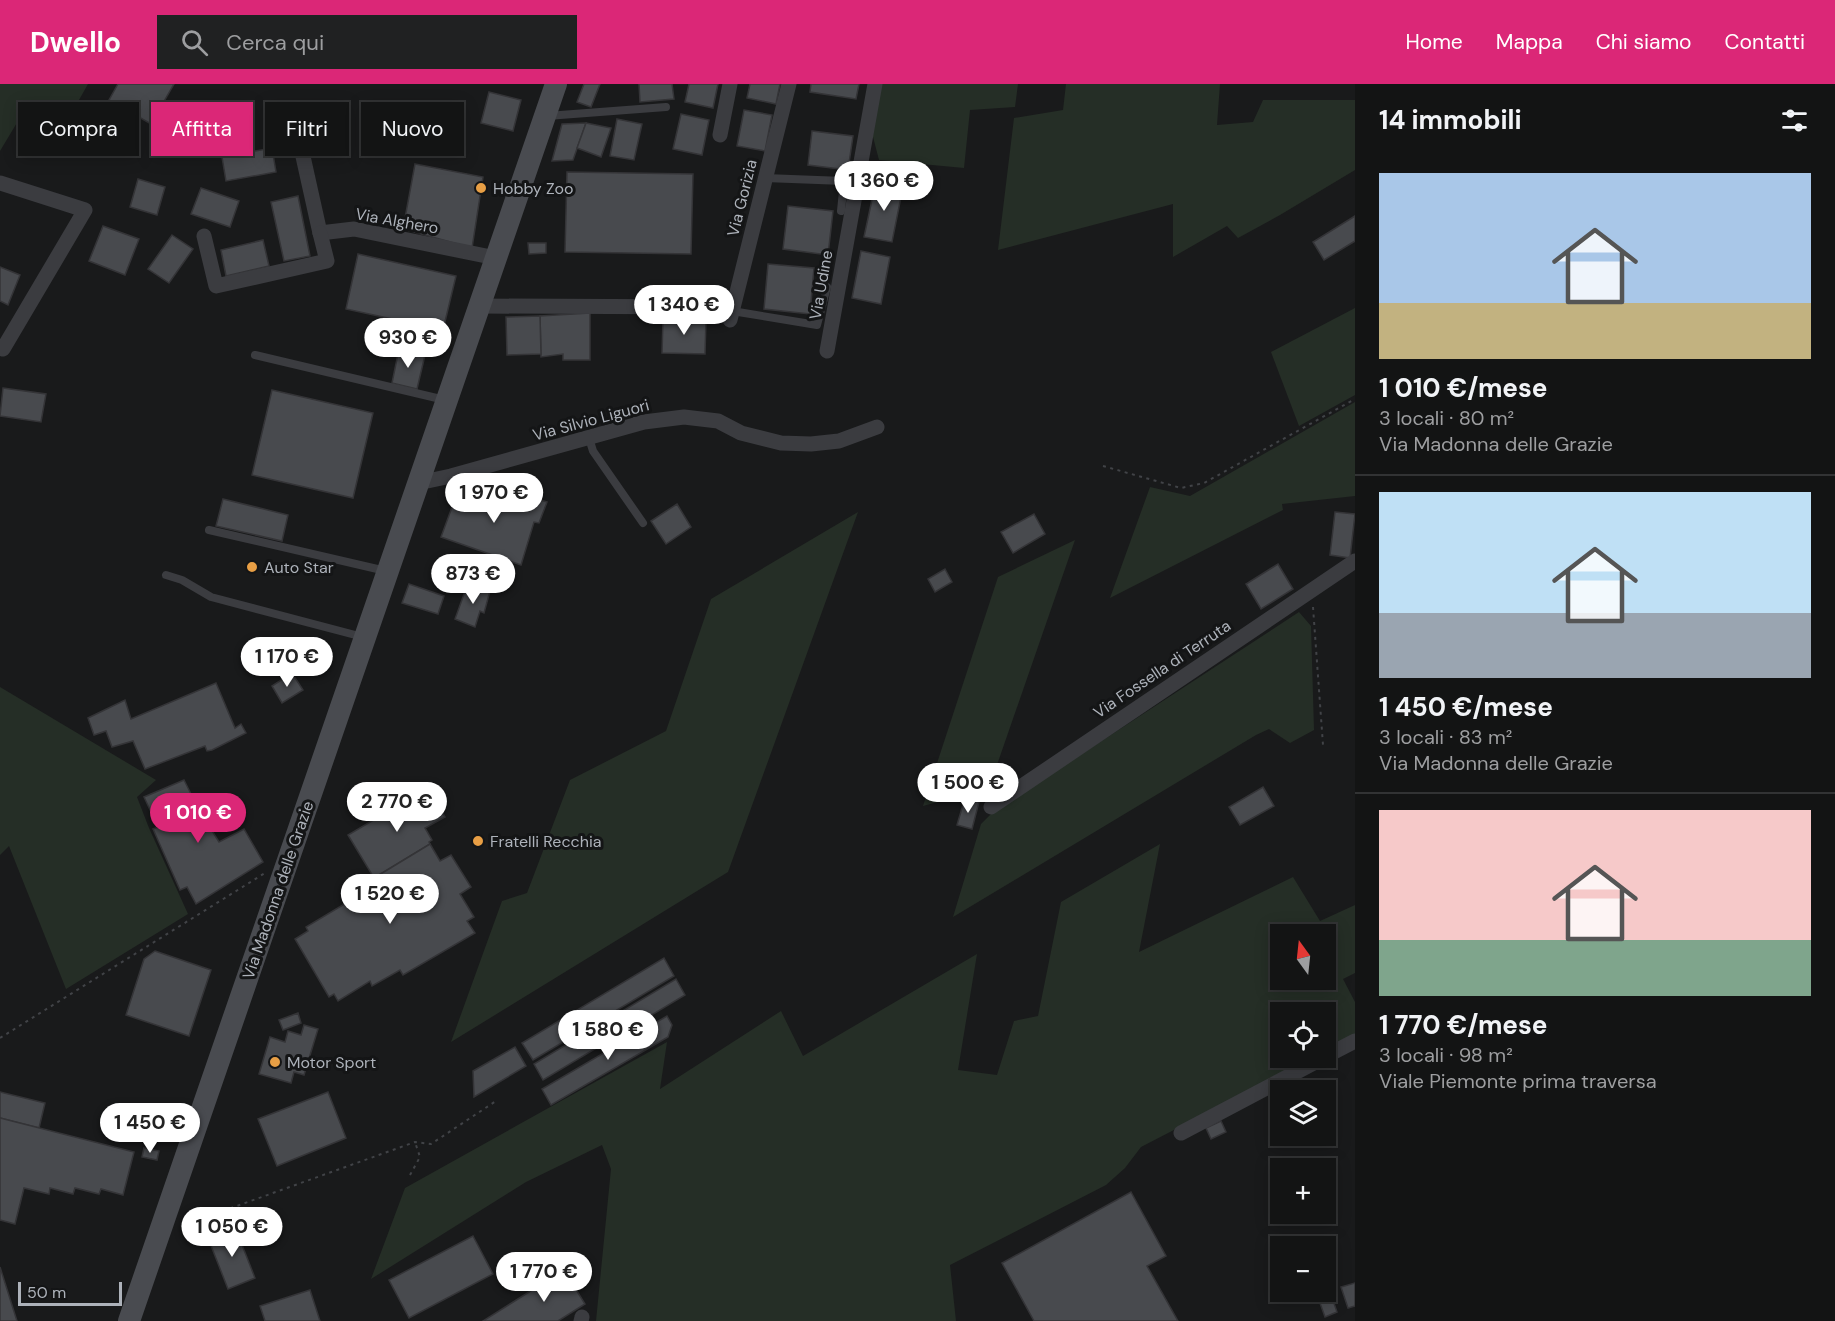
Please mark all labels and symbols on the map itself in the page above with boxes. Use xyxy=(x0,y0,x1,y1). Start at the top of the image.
street label: Via Gorizia xyxy=(722,157,762,239)
pin: 1 360 € xyxy=(829,161,939,212)
place label: Hobby Zoo xyxy=(493,178,574,199)
marker: Hobby Zoo xyxy=(474,181,488,195)
street label: Via Alghero xyxy=(354,203,440,239)
street label: Via Udine xyxy=(805,249,837,321)
pin: 1 340 € xyxy=(629,285,739,336)
pin: 930 € xyxy=(366,318,450,369)
street label: Via Silvio Liguori xyxy=(530,394,652,446)
pin: 1 970 € xyxy=(439,473,549,524)
pin: 873 € xyxy=(431,554,515,605)
place label: Auto Star xyxy=(264,557,334,578)
marker: Auto Star xyxy=(245,560,259,574)
street label: Via Fossella di Terruta xyxy=(1089,615,1235,723)
pin: 1 170 € xyxy=(232,637,342,688)
pin: 1 500 € xyxy=(913,763,1023,814)
pin: 2 770 € xyxy=(342,782,452,833)
pin: 1 010 € xyxy=(143,793,253,844)
street label: Via Madonna delle Grazie xyxy=(238,798,318,982)
place label: Fratelli Recchia xyxy=(490,831,602,852)
marker: Fratelli Recchia xyxy=(471,834,485,848)
pin: 1 520 € xyxy=(335,874,445,925)
north arrow xyxy=(1270,924,1336,990)
pin: 1 580 € xyxy=(553,1010,663,1061)
place label: Motor Sport xyxy=(287,1052,376,1073)
marker: Motor Sport xyxy=(268,1055,282,1069)
pin: 1 450 € xyxy=(95,1103,205,1154)
pin: 1 050 € xyxy=(177,1207,287,1258)
pin: 1 770 € xyxy=(489,1252,599,1303)
scale bar xyxy=(18,1279,122,1306)

